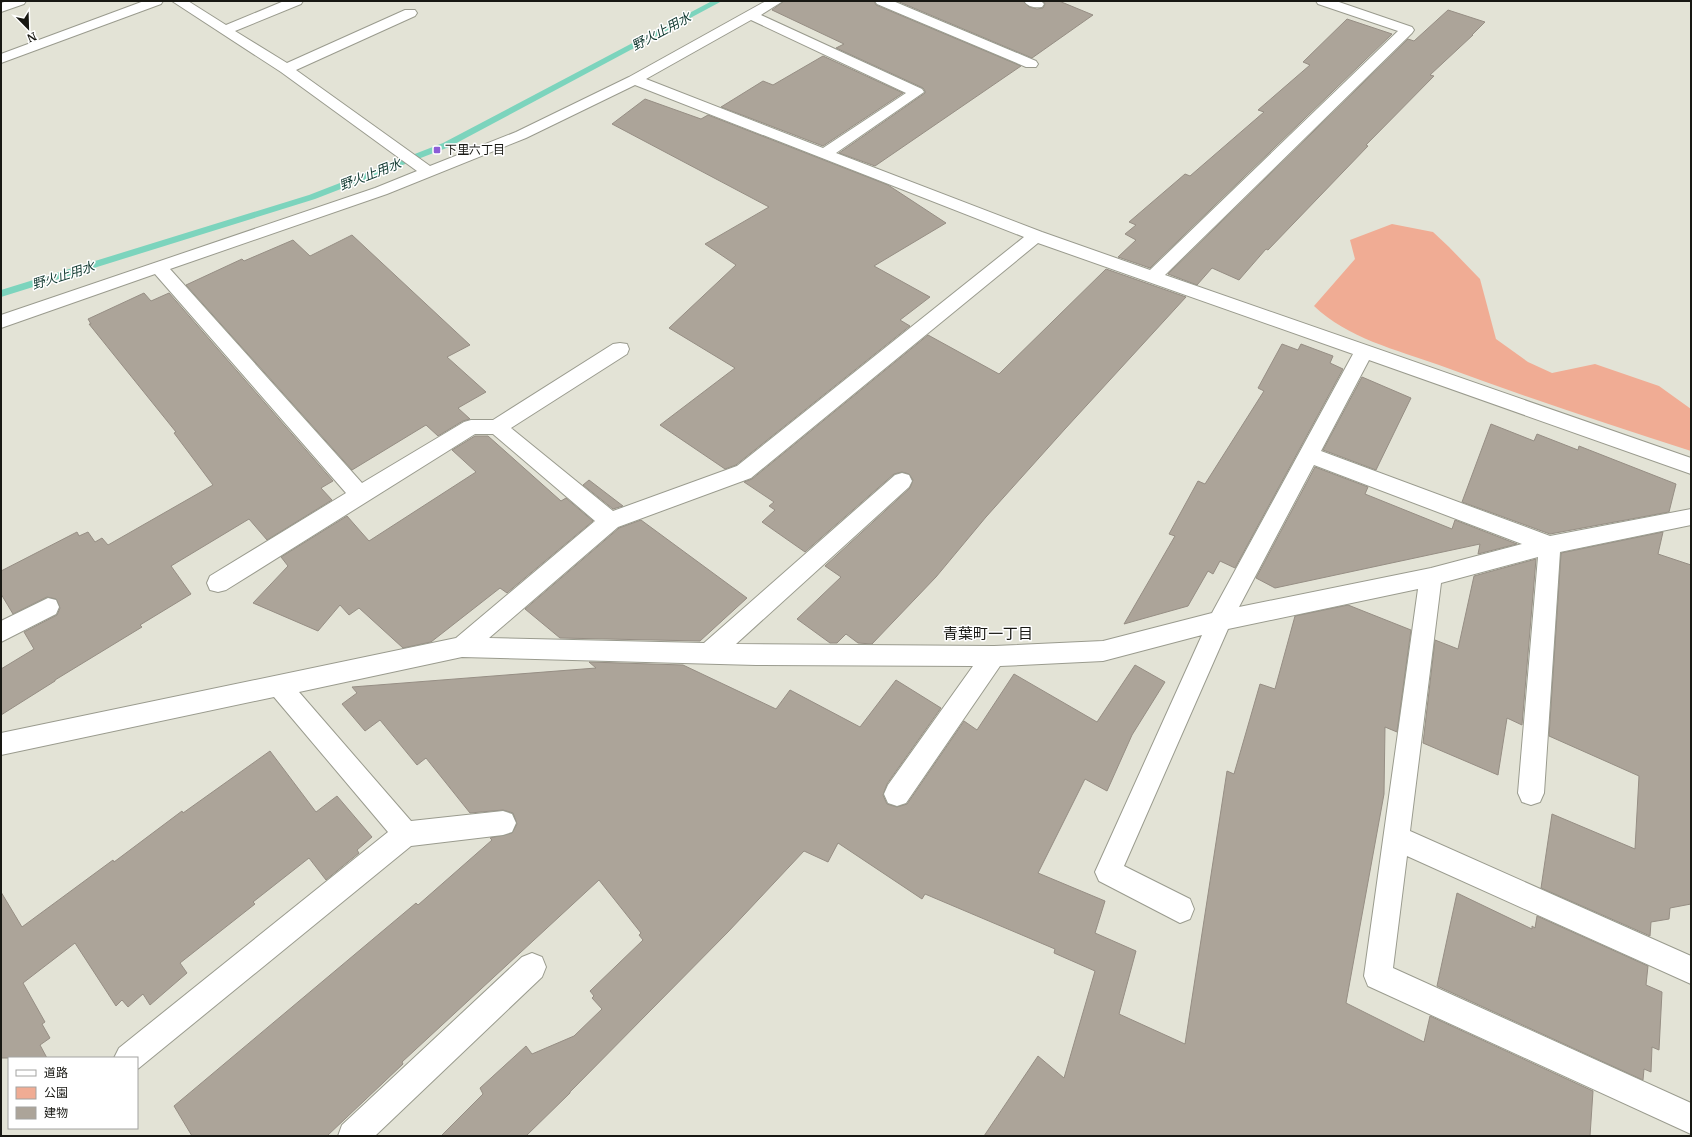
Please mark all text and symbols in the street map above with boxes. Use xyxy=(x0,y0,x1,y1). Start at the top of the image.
north arrow xyxy=(8,8,48,48)
water label: 野火止用水 xyxy=(629,8,696,54)
text: N xyxy=(25,29,39,45)
place label: 下里六丁目 xyxy=(445,142,505,157)
marker: 下里六丁目 xyxy=(432,145,442,155)
water label: 野火止用水 xyxy=(337,154,405,194)
water label: 野火止用水 xyxy=(30,257,99,293)
district label: 青葉町一丁目 xyxy=(943,624,1033,643)
legend xyxy=(8,1057,138,1129)
text: 道路 xyxy=(44,1065,68,1080)
text: 公園 xyxy=(44,1085,68,1100)
text: 建物 xyxy=(44,1105,68,1120)

